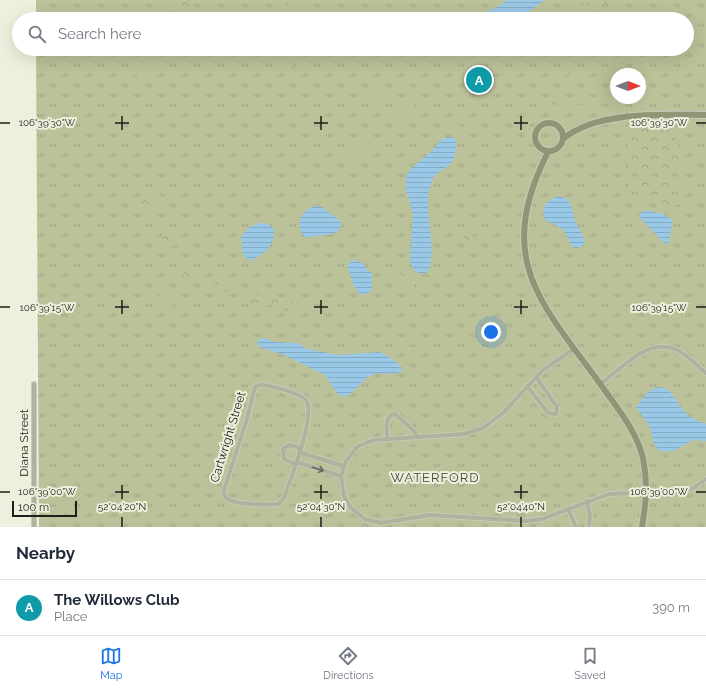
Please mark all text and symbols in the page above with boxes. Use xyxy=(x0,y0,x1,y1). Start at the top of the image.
search box xyxy=(12,12,694,56)
icon: search xyxy=(26,23,48,45)
text: Search here xyxy=(58,25,141,43)
pin: A xyxy=(466,65,492,95)
north arrow xyxy=(610,68,646,104)
text: 106°39'30"W xyxy=(19,117,76,128)
text: 106°39'30"W xyxy=(631,117,688,128)
text: 106°39'15"W xyxy=(20,302,75,313)
text: 106°39'15"W xyxy=(632,302,687,313)
your location xyxy=(481,322,501,342)
street label: Cartwright Street xyxy=(208,390,248,484)
street label: Diana Street xyxy=(17,409,31,477)
one-way arrow xyxy=(312,466,325,473)
district label: WATERFORD xyxy=(390,470,480,485)
text: 106°39'00"W xyxy=(18,486,76,497)
text: 106°39'00"W xyxy=(630,486,688,497)
scale bar xyxy=(12,499,77,518)
text: 100 m xyxy=(18,501,49,514)
text: 52°04'20"N xyxy=(98,501,146,512)
text: 52°04'30"N xyxy=(297,501,345,512)
text: 52°04'40"N xyxy=(497,501,545,512)
text: Nearby xyxy=(16,543,75,563)
text: The Willows Club xyxy=(54,591,180,609)
text: A xyxy=(25,600,33,615)
text: 390 m xyxy=(652,600,690,615)
text: Place xyxy=(54,609,87,624)
tab: Map xyxy=(100,645,123,682)
tab: Directions xyxy=(323,645,374,682)
tab: Saved xyxy=(574,645,606,682)

